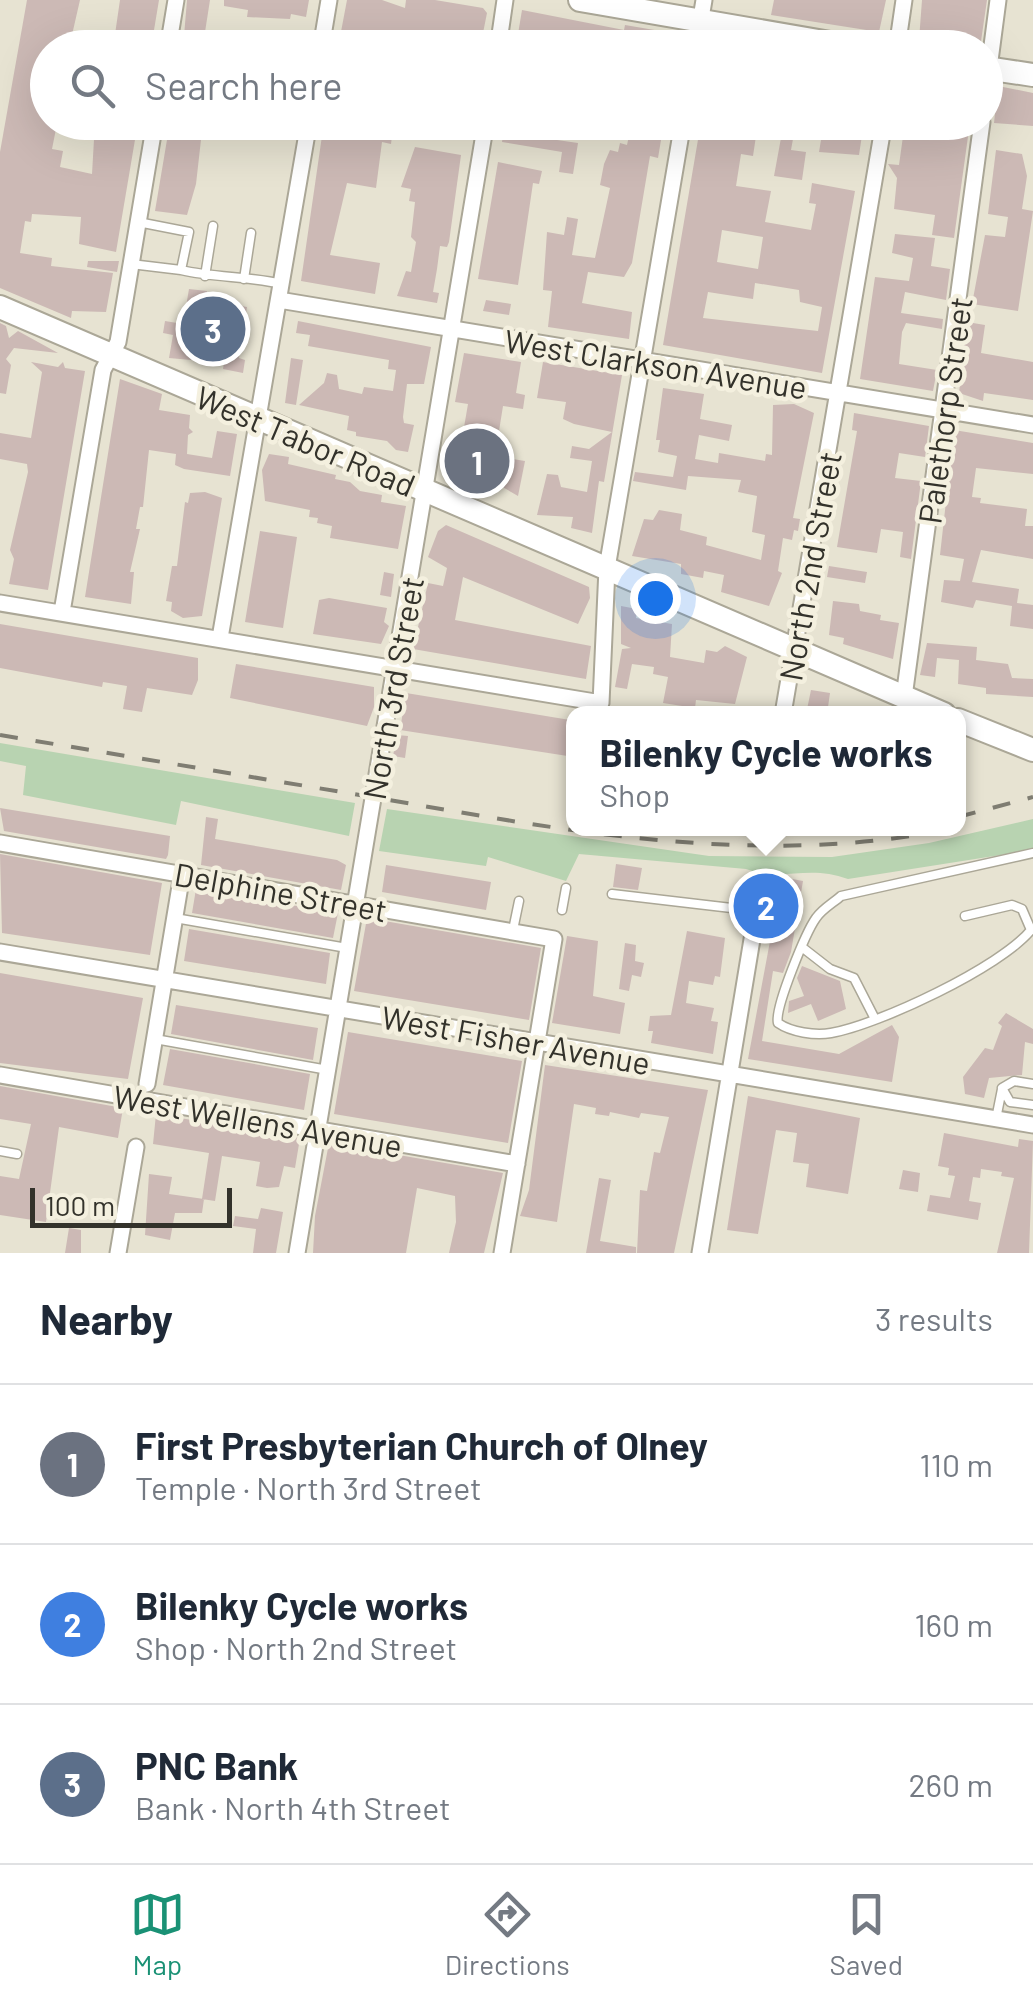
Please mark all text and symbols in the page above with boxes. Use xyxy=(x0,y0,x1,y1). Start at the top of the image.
search box xyxy=(30,30,1003,140)
icon: search xyxy=(65,58,120,113)
text: Search here xyxy=(145,62,343,108)
pin: 3 xyxy=(180,292,246,366)
street label: Palethorp Street xyxy=(909,294,979,526)
street label: West Clarkson Avenue xyxy=(502,320,810,406)
street label: West Tabor Road xyxy=(191,377,421,503)
pin: 1 xyxy=(444,424,510,498)
street label: North 2nd Street xyxy=(770,449,848,683)
your location xyxy=(630,573,681,624)
street label: North 3rd Street xyxy=(354,574,430,802)
popup xyxy=(566,706,966,836)
text: Bilenky Cycle works xyxy=(599,729,933,775)
text: Shop xyxy=(599,775,670,813)
street label: Delphine Street xyxy=(172,854,390,928)
pin: 2 xyxy=(734,868,798,944)
street label: West Fisher Avenue xyxy=(379,997,653,1081)
street label: West Wellens Avenue xyxy=(111,1076,405,1164)
scale bar xyxy=(30,1183,232,1228)
text: 100 m xyxy=(45,1188,115,1222)
text: Nearby xyxy=(40,1293,173,1343)
text: 3 results xyxy=(875,1299,993,1337)
text: First Presbyterian Church of Olney xyxy=(135,1422,708,1468)
text: 1 xyxy=(67,1445,78,1483)
text: 110 m xyxy=(920,1445,993,1483)
text: Temple · North 3rd Street xyxy=(135,1468,482,1506)
text: Bilenky Cycle works xyxy=(135,1582,468,1628)
text: 2 xyxy=(64,1605,81,1643)
text: 160 m xyxy=(914,1605,993,1643)
text: Shop · North 2nd Street xyxy=(135,1628,457,1666)
text: PNC Bank xyxy=(135,1742,298,1788)
text: 3 xyxy=(64,1765,81,1803)
text: 260 m xyxy=(908,1765,993,1803)
text: Bank · North 4th Street xyxy=(135,1788,451,1826)
tab: Map xyxy=(130,1887,185,1981)
tab: Directions xyxy=(445,1887,570,1981)
tab: Saved xyxy=(830,1887,903,1981)

